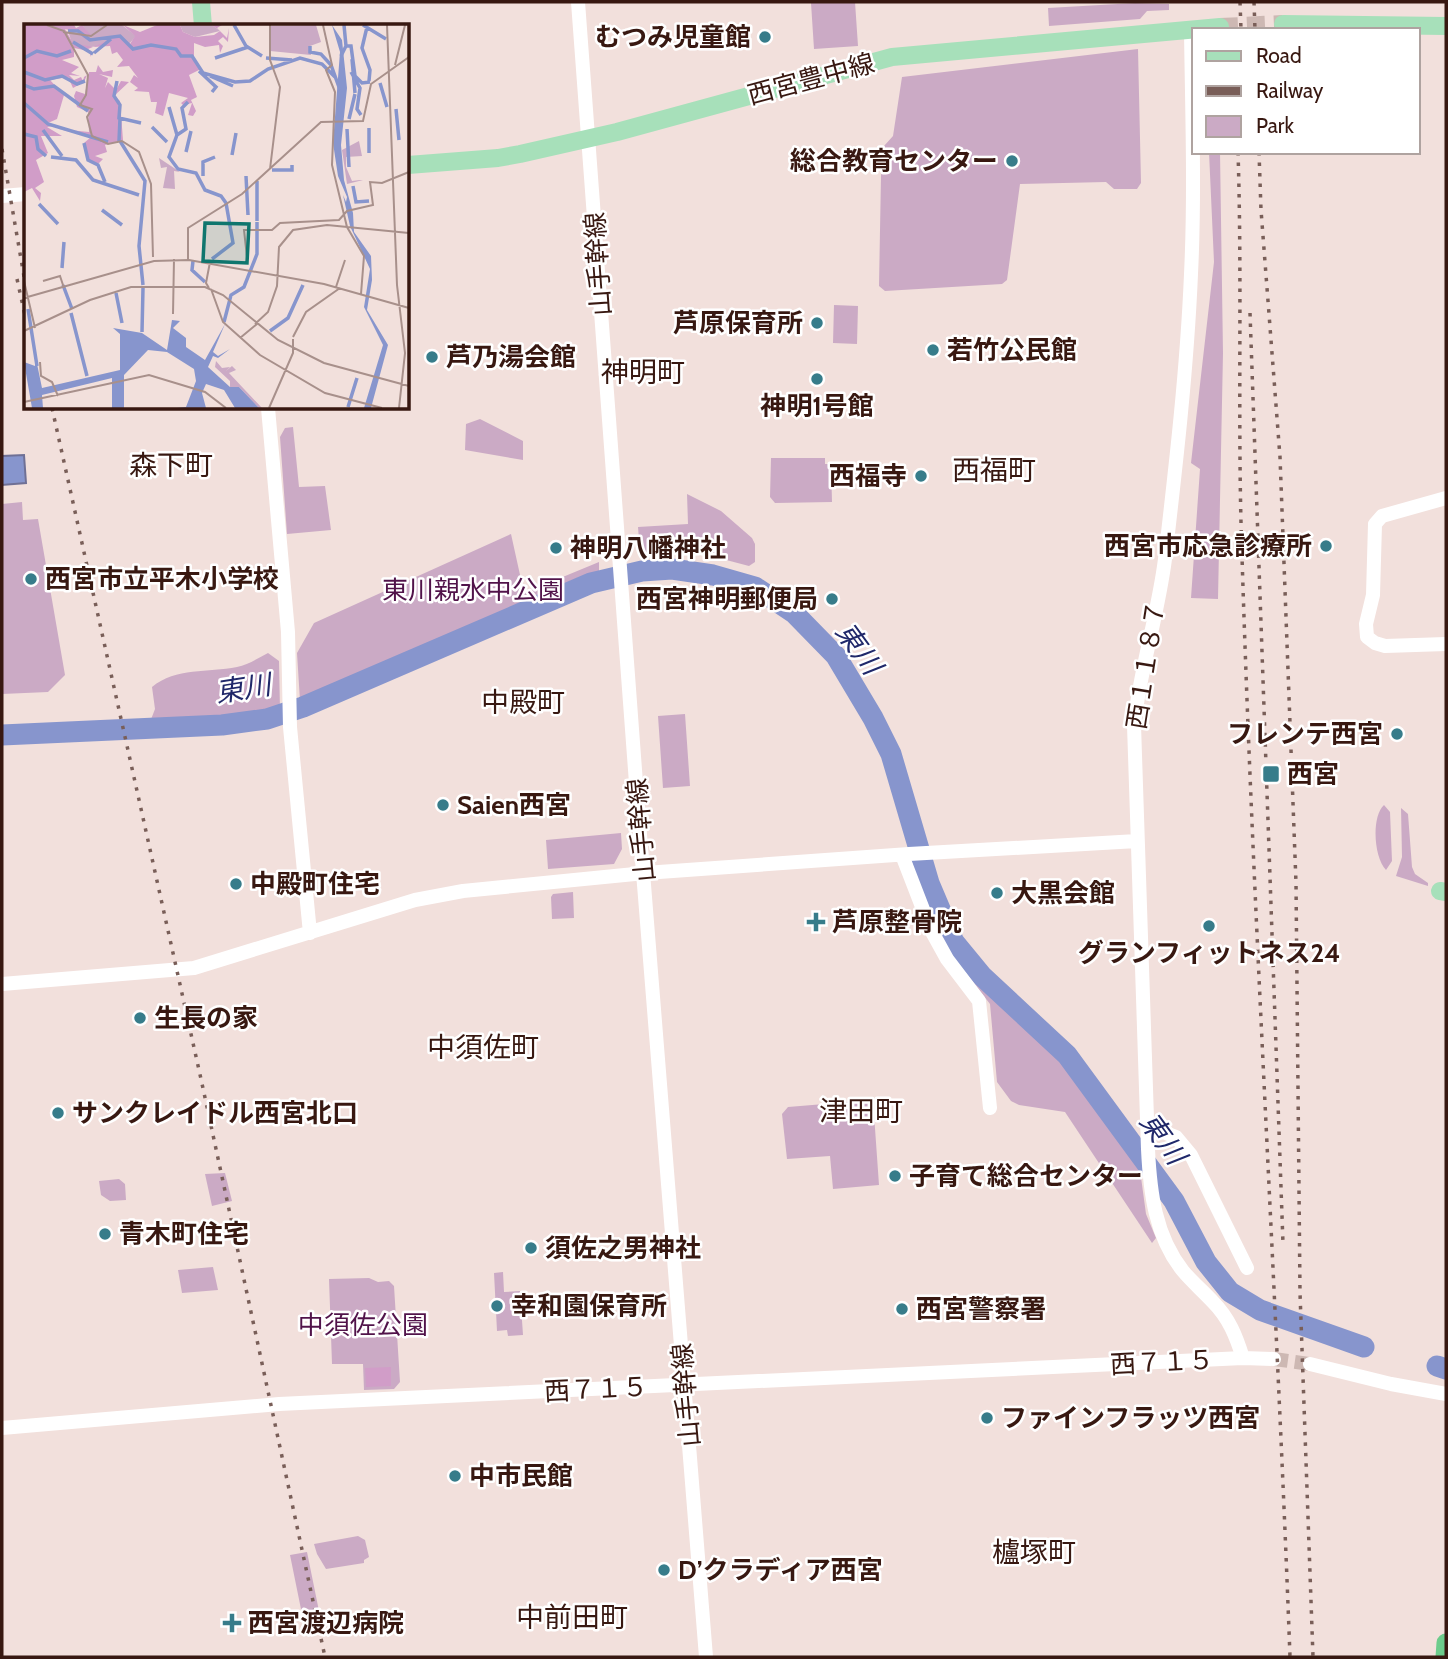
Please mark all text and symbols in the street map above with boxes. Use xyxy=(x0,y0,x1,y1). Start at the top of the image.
place label: むつみ児童館 xyxy=(595,21,751,53)
inset map xyxy=(24,24,410,410)
legend xyxy=(1192,28,1420,154)
marker: むつみ児童館 xyxy=(757,29,773,45)
text: Road xyxy=(1256,43,1302,68)
street label: 西宮豊中線 xyxy=(744,47,878,111)
text: Railway xyxy=(1256,78,1324,103)
text: Park xyxy=(1256,113,1294,138)
place label: 総合教育センター xyxy=(790,145,998,177)
marker: 総合教育センター xyxy=(1004,153,1020,169)
street label: 山手幹線 xyxy=(578,211,618,317)
place label: 芦原保育所 xyxy=(673,307,803,339)
marker: 芦原保育所 xyxy=(809,315,825,331)
place label: 若竹公民館 xyxy=(947,334,1077,366)
place label: 芦乃湯会館 xyxy=(446,341,576,373)
marker: 若竹公民館 xyxy=(925,342,941,358)
marker: 芦乃湯会館 xyxy=(424,349,440,365)
district label: 神明町 xyxy=(601,355,685,389)
marker: 神明1号館 xyxy=(809,371,825,387)
place label: 神明1号館 xyxy=(760,390,874,422)
district label: 森下町 xyxy=(129,448,213,482)
district label: 西福町 xyxy=(952,453,1036,487)
place label: 西福寺 xyxy=(829,460,907,492)
marker: 西福寺 xyxy=(913,468,929,484)
place label: 西宮市応急診療所 xyxy=(1104,530,1312,562)
place label: 神明八幡神社 xyxy=(570,532,726,564)
marker: 西宮市応急診療所 xyxy=(1318,538,1334,554)
marker: 神明八幡神社 xyxy=(548,540,564,556)
place label: 西宮市立平木小学校 xyxy=(45,563,279,595)
marker: 西宮市立平木小学校 xyxy=(23,571,39,587)
park label: 東川親水中公園 xyxy=(382,574,564,606)
place label: 西宮神明郵便局 xyxy=(636,583,818,615)
marker: 西宮神明郵便局 xyxy=(824,591,840,607)
street label: 西１１８７ xyxy=(1120,598,1172,732)
water label: 東川 xyxy=(829,615,891,683)
water label: 東川 xyxy=(213,666,276,709)
district label: 中殿町 xyxy=(481,685,565,719)
place label: フレンテ西宮 xyxy=(1227,718,1383,750)
marker: フレンテ西宮 xyxy=(1389,726,1405,742)
place label: 西宮 xyxy=(1287,758,1339,790)
marker: 西宮 xyxy=(1261,764,1281,784)
street label: 山手幹線 xyxy=(621,777,661,883)
place label: Saien西宮 xyxy=(457,789,571,821)
marker: Saien西宮 xyxy=(435,797,451,813)
place label: 中殿町住宅 xyxy=(250,868,380,900)
marker: 中殿町住宅 xyxy=(228,876,244,892)
place label: 大黒会館 xyxy=(1011,877,1115,909)
marker: 大黒会館 xyxy=(989,885,1005,901)
place label: 芦原整骨院 xyxy=(832,906,962,938)
marker: 芦原整骨院 xyxy=(806,912,826,932)
marker: グランフィットネス24 xyxy=(1201,918,1217,934)
place label: グランフィットネス24 xyxy=(1078,937,1340,969)
place label: 生長の家 xyxy=(154,1002,258,1034)
marker: 生長の家 xyxy=(132,1010,148,1026)
district label: 中須佐町 xyxy=(427,1030,539,1064)
district label: 津田町 xyxy=(819,1094,903,1128)
place label: サンクレイドル西宮北口 xyxy=(72,1097,358,1129)
marker: サンクレイドル西宮北口 xyxy=(50,1105,66,1121)
water label: 東川 xyxy=(1133,1105,1195,1173)
place label: 子育て総合センター xyxy=(909,1160,1143,1192)
marker: 子育て総合センター xyxy=(887,1168,903,1184)
place label: 青木町住宅 xyxy=(119,1218,249,1250)
marker: 青木町住宅 xyxy=(97,1226,113,1242)
place label: 須佐之男神社 xyxy=(545,1232,701,1264)
marker: 須佐之男神社 xyxy=(523,1240,539,1256)
place label: 幸和園保育所 xyxy=(511,1290,667,1322)
place label: 西宮警察署 xyxy=(916,1293,1046,1325)
marker: 幸和園保育所 xyxy=(489,1298,505,1314)
marker: 西宮警察署 xyxy=(894,1301,910,1317)
park label: 中須佐公園 xyxy=(298,1309,428,1341)
street label: 山手幹線 xyxy=(666,1342,706,1448)
street label: 西７１５ xyxy=(1109,1343,1215,1381)
street label: 西７１５ xyxy=(543,1370,649,1408)
place label: ファインフラッツ西宮 xyxy=(1001,1402,1260,1434)
marker: ファインフラッツ西宮 xyxy=(979,1410,995,1426)
place label: 中市民館 xyxy=(469,1460,573,1492)
marker: 中市民館 xyxy=(447,1468,463,1484)
district label: 櫨塚町 xyxy=(992,1535,1076,1569)
place label: D’クラディア西宮 xyxy=(678,1554,883,1586)
marker: D’クラディア西宮 xyxy=(656,1562,672,1578)
district label: 中前田町 xyxy=(516,1600,628,1634)
place label: 西宮渡辺病院 xyxy=(248,1607,404,1639)
marker: 西宮渡辺病院 xyxy=(222,1613,242,1633)

